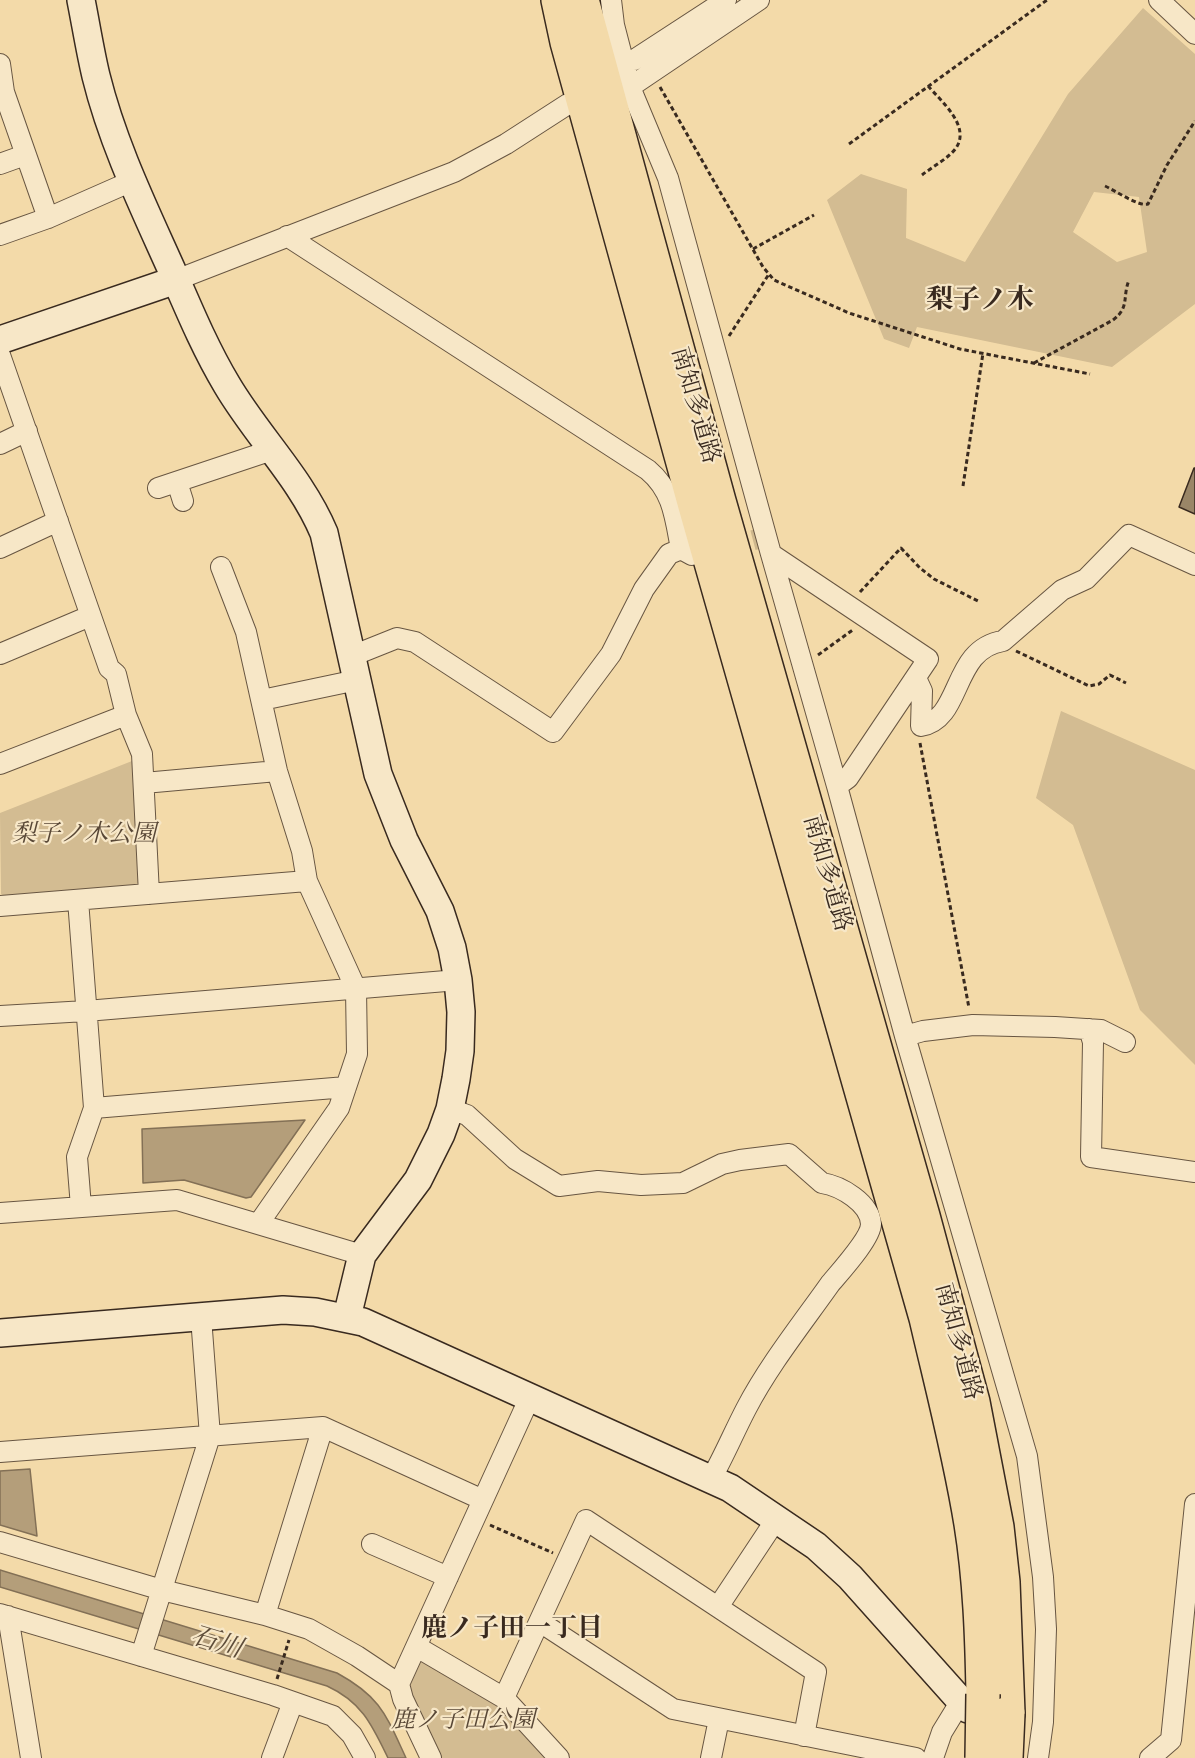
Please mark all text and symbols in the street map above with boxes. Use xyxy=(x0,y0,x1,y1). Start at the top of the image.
district label: 梨子ノ木 xyxy=(926,287,1034,319)
street label: 南知多道路 xyxy=(663,344,723,468)
street label: 南知多道路 xyxy=(795,812,855,936)
park label: 梨子ノ木公園 xyxy=(12,823,156,851)
street label: 南知多道路 xyxy=(927,1280,985,1404)
district label: 鹿ノ子田一丁目 xyxy=(421,1615,603,1647)
water label: 石川 xyxy=(187,1622,245,1668)
park label: 鹿ノ子田公園 xyxy=(391,1709,535,1737)

